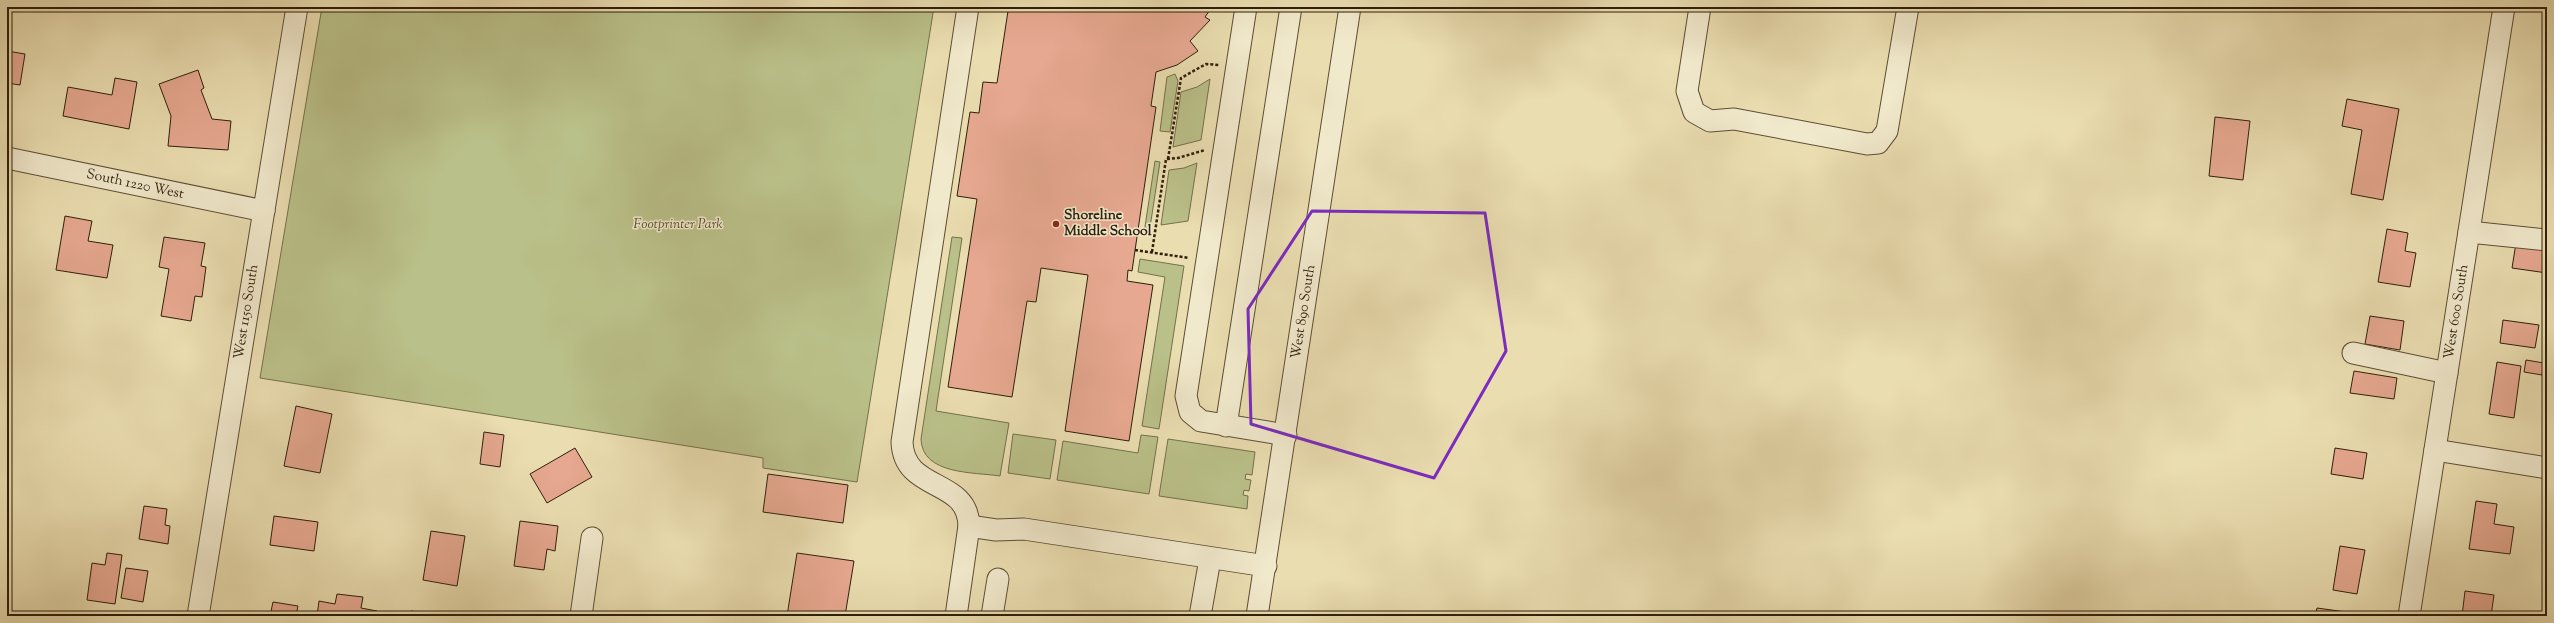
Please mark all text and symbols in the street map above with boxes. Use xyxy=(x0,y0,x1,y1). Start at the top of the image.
street label: South 1220 West xyxy=(84,165,186,205)
place label: Shoreline Middle School xyxy=(1064,206,1152,242)
park label: Footprinter Park xyxy=(633,215,723,235)
marker: Shoreline Middle School xyxy=(1051,219,1061,229)
street label: West 1150 South xyxy=(230,263,264,361)
street label: West 890 South xyxy=(1287,263,1321,361)
street label: West 600 South xyxy=(2440,263,2474,361)

